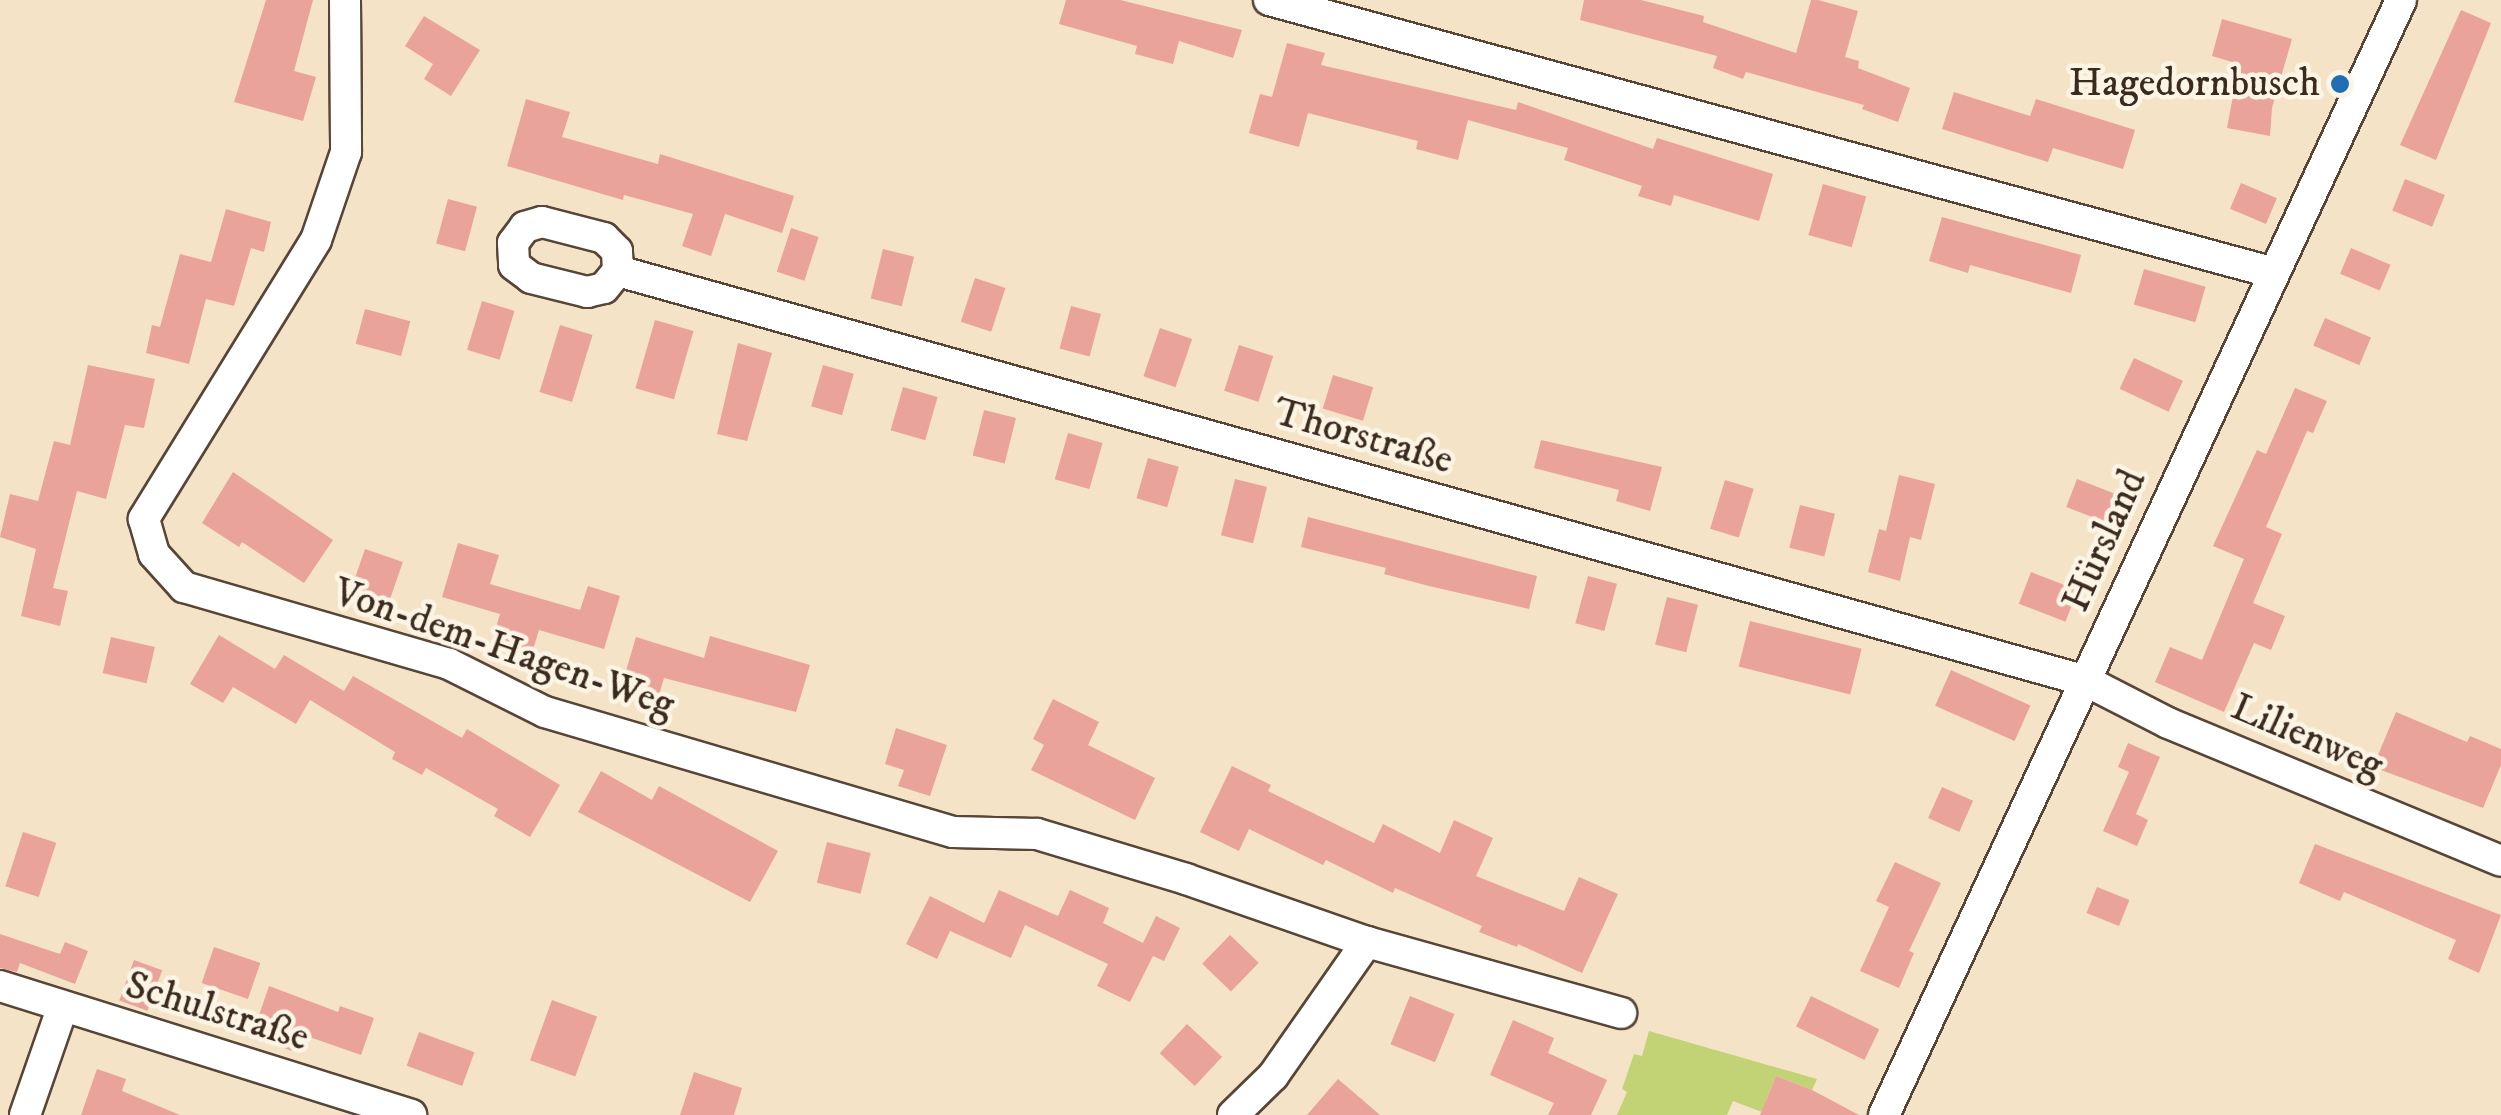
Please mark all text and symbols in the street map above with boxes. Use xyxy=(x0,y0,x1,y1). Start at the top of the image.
place label: Hagedornbusch xyxy=(2069,60,2320,108)
marker: Hagedornbusch xyxy=(2329,73,2351,95)
street label: Thorstraße xyxy=(1268,389,1458,485)
street label: Hürsland xyxy=(2053,463,2157,619)
street label: Von-dem-Hagen-Weg xyxy=(327,568,681,730)
street label: Lilienweg xyxy=(2224,684,2390,790)
street label: Schulstraße xyxy=(120,961,314,1063)

